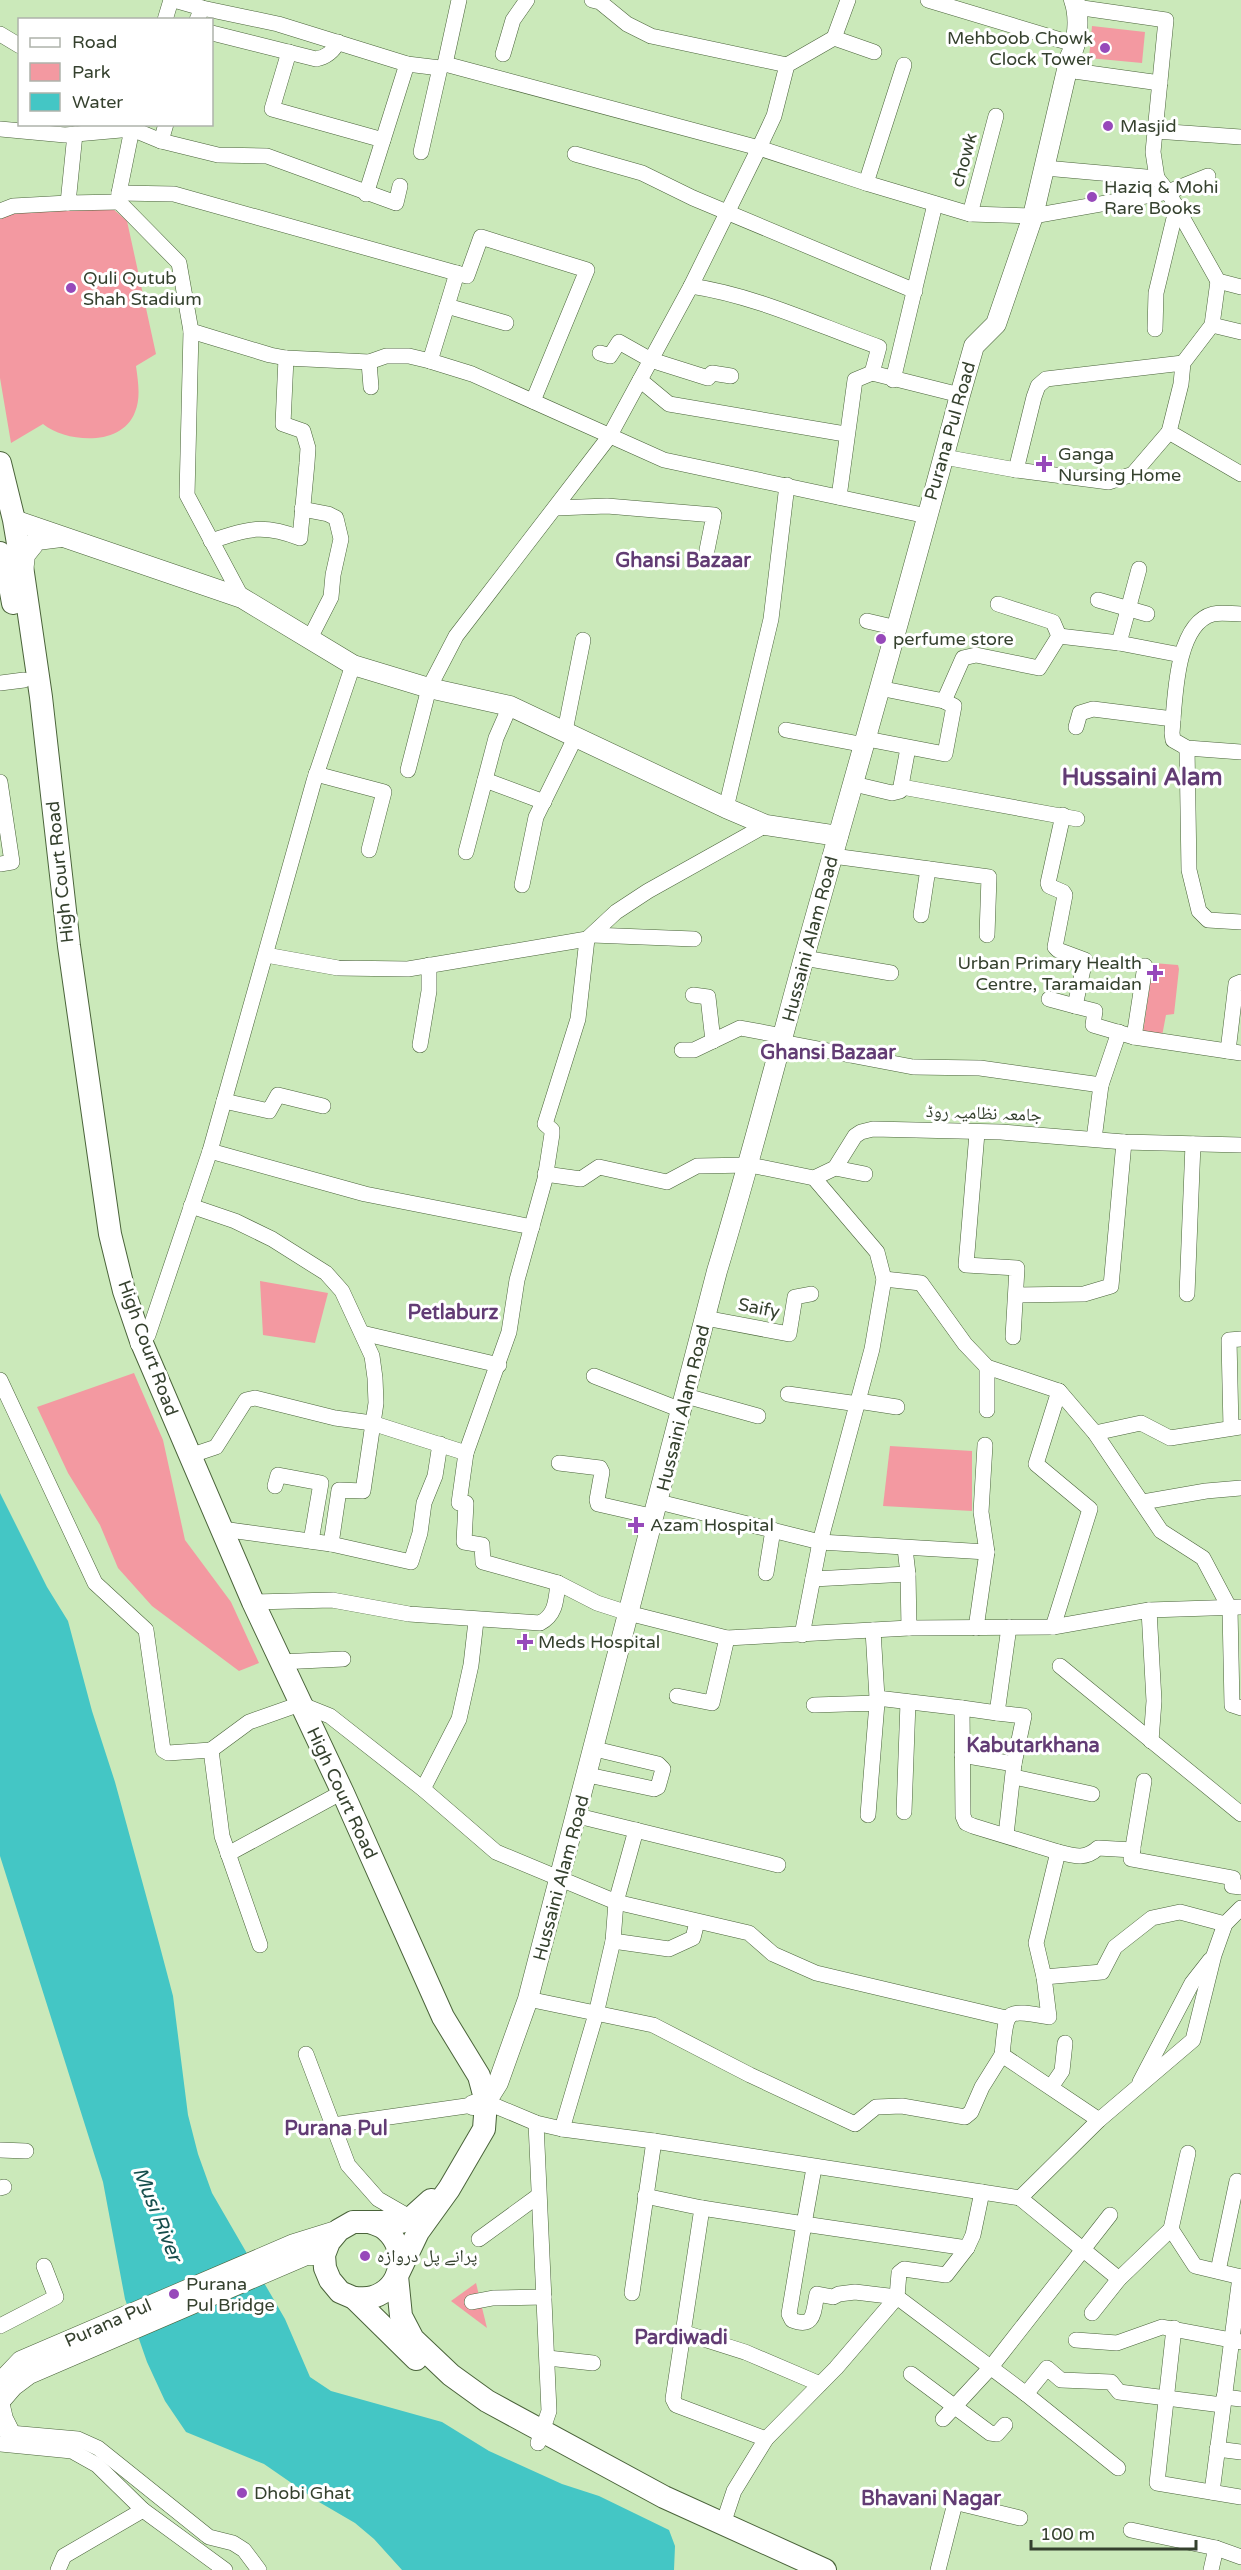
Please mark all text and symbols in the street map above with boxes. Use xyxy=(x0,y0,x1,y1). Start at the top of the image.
legend xyxy=(18,18,213,126)
place label: Mehboob Chowk Clock Tower xyxy=(947,27,1093,70)
text: Road xyxy=(72,31,117,53)
marker: Mehboob Chowk Clock Tower xyxy=(1098,41,1112,55)
text: Park xyxy=(72,61,111,83)
text: Water xyxy=(72,91,123,113)
place label: Masjid xyxy=(1120,115,1177,137)
marker: Masjid xyxy=(1101,119,1115,133)
street label: chowk xyxy=(946,130,982,190)
place label: Haziq & Mohi Rare Books xyxy=(1104,176,1219,219)
marker: Haziq & Mohi Rare Books xyxy=(1085,190,1099,204)
place label: Quli Qutub Shah Stadium xyxy=(83,267,202,310)
marker: Quli Qutub Shah Stadium xyxy=(64,281,78,295)
street label: Purana Pul Road xyxy=(920,359,980,503)
place label: Ganga Nursing Home xyxy=(1058,443,1181,486)
marker: Ganga Nursing Home xyxy=(1035,455,1053,473)
district label: Ghansi Bazaar xyxy=(615,549,751,573)
place label: perfume store xyxy=(893,628,1014,650)
marker: perfume store xyxy=(874,632,888,646)
district label: Hussaini Alam xyxy=(1061,763,1223,792)
street label: High Court Road xyxy=(42,800,78,944)
street label: Hussaini Alam Road xyxy=(777,854,843,1024)
place label: Urban Primary Health Centre, Taramaidan xyxy=(958,952,1142,995)
marker: Urban Primary Health Centre, Taramaidan xyxy=(1146,964,1164,982)
district label: Ghansi Bazaar xyxy=(760,1041,896,1065)
street label: جامعہ نظامیہ روڈ xyxy=(926,1100,1042,1126)
street label: High Court Road xyxy=(113,1277,183,1419)
street label: Saify xyxy=(736,1293,782,1323)
district label: Petlaburz xyxy=(408,1301,498,1325)
street label: Hussaini Alam Road xyxy=(652,1323,714,1493)
place label: Azam Hospital xyxy=(650,1514,774,1536)
marker: Azam Hospital xyxy=(627,1516,645,1534)
place label: Meds Hospital xyxy=(538,1631,660,1653)
marker: Meds Hospital xyxy=(516,1633,534,1651)
street label: High Court Road xyxy=(302,1724,382,1862)
district label: Kabutarkhana xyxy=(966,1734,1100,1758)
street label: Hussaini Alam Road xyxy=(528,1793,594,1963)
district label: Purana Pul xyxy=(284,2117,388,2141)
water label: Musi River xyxy=(127,2164,188,2267)
place label: پرانے پل دروازہ xyxy=(377,2245,477,2267)
marker: پرانے پل دروازہ xyxy=(358,2249,372,2263)
place label: Purana Pul Bridge xyxy=(186,2273,275,2316)
marker: Purana Pul Bridge xyxy=(167,2287,181,2301)
street label: Purana Pul xyxy=(61,2294,155,2352)
district label: Pardiwadi xyxy=(634,2326,728,2350)
place label: Dhobi Ghat xyxy=(254,2482,351,2504)
marker: Dhobi Ghat xyxy=(235,2486,249,2500)
district label: Bhavani Nagar xyxy=(861,2487,1001,2511)
scale bar xyxy=(1031,2513,1196,2551)
text: 100 m xyxy=(1040,2523,1095,2545)

